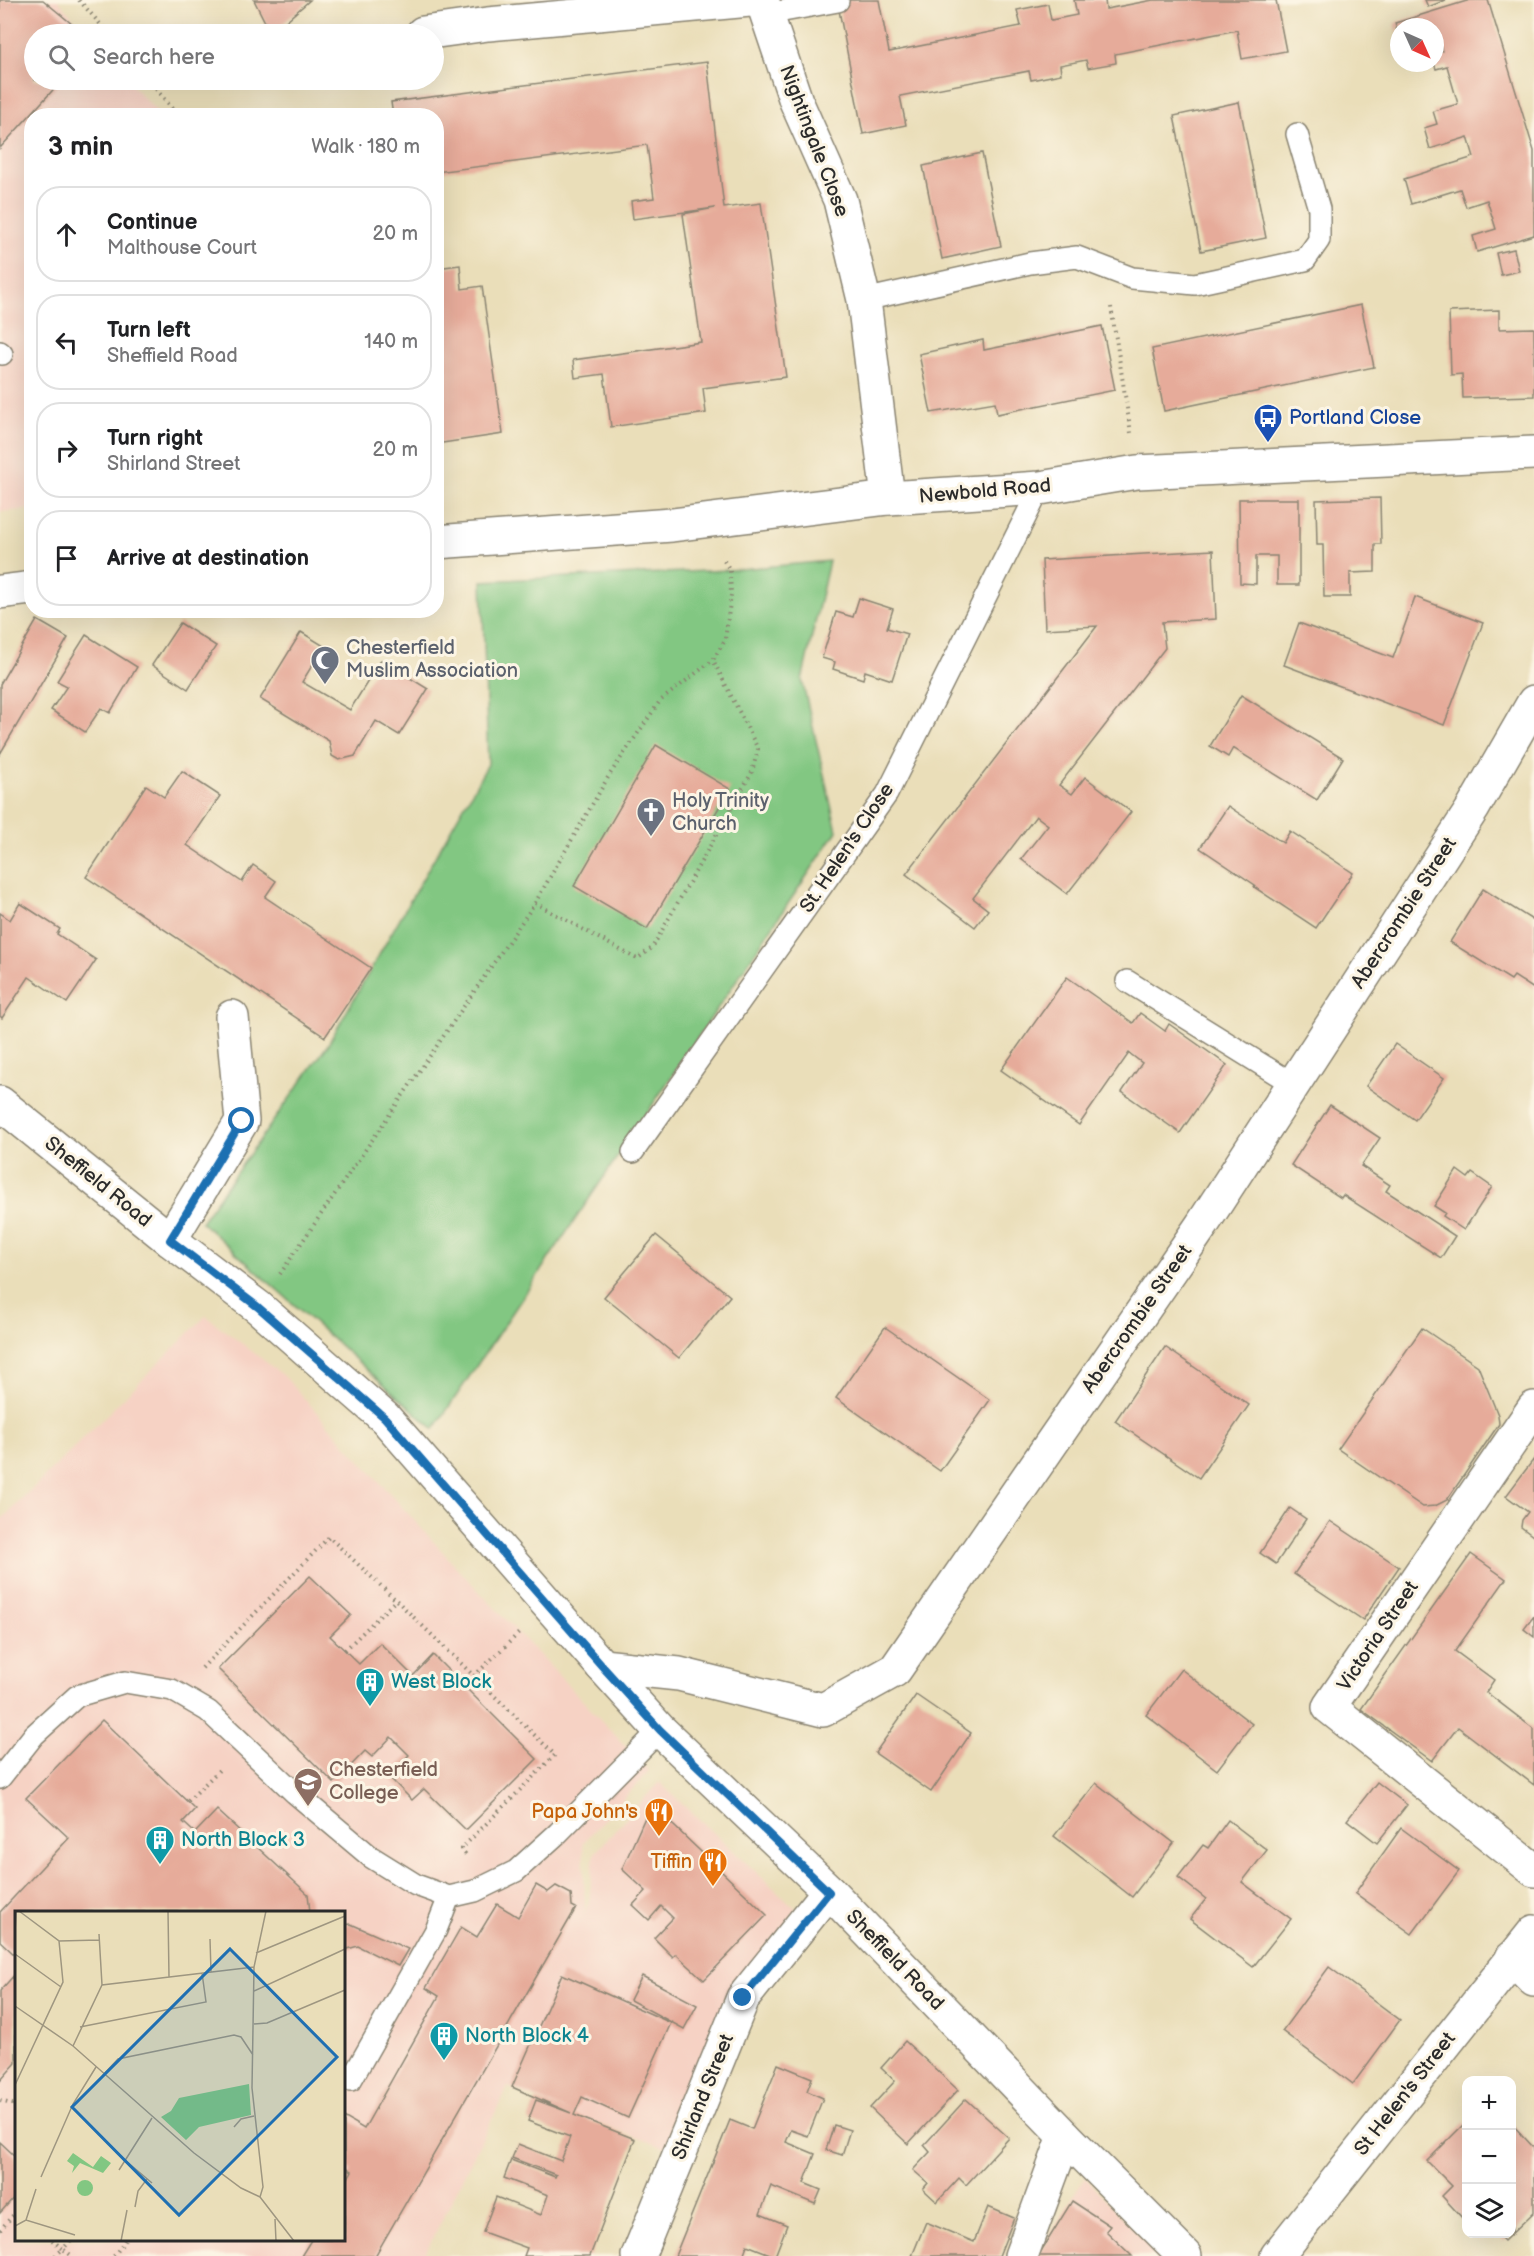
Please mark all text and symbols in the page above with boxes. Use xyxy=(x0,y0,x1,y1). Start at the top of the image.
north arrow xyxy=(1390,18,1444,72)
search box xyxy=(24,24,444,90)
icon: search xyxy=(45,41,78,74)
text: Search here xyxy=(93,44,215,71)
street label: Nightingale Close xyxy=(774,62,854,220)
text: 3 min xyxy=(48,132,113,163)
text: Walk · 180 m xyxy=(311,135,420,159)
text: Continue xyxy=(107,209,197,236)
icon: ahead xyxy=(50,218,83,251)
text: 20 m xyxy=(373,222,418,246)
text: Malthouse Court xyxy=(107,236,257,260)
text: Turn left xyxy=(107,317,191,344)
icon: left xyxy=(50,326,83,359)
text: 140 m xyxy=(364,330,418,354)
text: Sheffield Road xyxy=(107,344,238,368)
bus stop icon: Portland Close xyxy=(1252,402,1284,444)
place label: Portland Close xyxy=(1289,406,1421,430)
text: Turn right xyxy=(107,425,203,452)
icon: right xyxy=(50,434,83,467)
text: 20 m xyxy=(373,438,418,462)
text: Shirland Street xyxy=(107,452,240,476)
street label: Newbold Road xyxy=(918,473,1052,509)
icon: arrive xyxy=(50,542,83,575)
text: Arrive at destination xyxy=(107,545,309,572)
place label: Chesterfield Muslim Association xyxy=(346,636,518,683)
mosque icon: Chesterfield Muslim Association xyxy=(309,644,341,686)
street label: St. Helen's Close xyxy=(795,779,899,917)
place label: Holy Trinity Church xyxy=(672,789,769,836)
church icon: Holy Trinity Church xyxy=(635,796,667,838)
street label: Abercrombie Street xyxy=(1346,833,1462,993)
route start xyxy=(228,1107,254,1133)
street label: Sheffield Road xyxy=(40,1132,156,1232)
street label: Abercrombie Street xyxy=(1077,1240,1197,1398)
street label: Victoria Street xyxy=(1332,1576,1424,1696)
building icon: West Block xyxy=(354,1666,386,1708)
place label: West Block xyxy=(391,1670,491,1694)
place label: Chesterfield College xyxy=(329,1758,438,1805)
school or university icon: Chesterfield College xyxy=(292,1766,324,1808)
restaurant icon: Papa John's xyxy=(643,1796,675,1838)
place label: Papa John's xyxy=(531,1800,638,1824)
building icon: North Block 3 xyxy=(144,1824,176,1866)
place label: North Block 3 xyxy=(181,1828,305,1852)
restaurant icon: Tiffin xyxy=(697,1846,729,1888)
place label: Tiffin xyxy=(651,1850,692,1874)
street label: Sheffield Road xyxy=(841,1905,949,2015)
inset map xyxy=(15,1911,345,2241)
route end xyxy=(729,1984,755,2010)
building icon: North Block 4 xyxy=(428,2020,460,2062)
place label: North Block 4 xyxy=(465,2024,589,2048)
street label: St Helen's Street xyxy=(1349,2027,1461,2161)
street label: Shirland Street xyxy=(667,2031,739,2163)
map controls xyxy=(1462,2076,1516,2238)
button: + xyxy=(1462,2076,1516,2130)
button: − xyxy=(1462,2130,1516,2184)
button: layers xyxy=(1462,2184,1516,2238)

